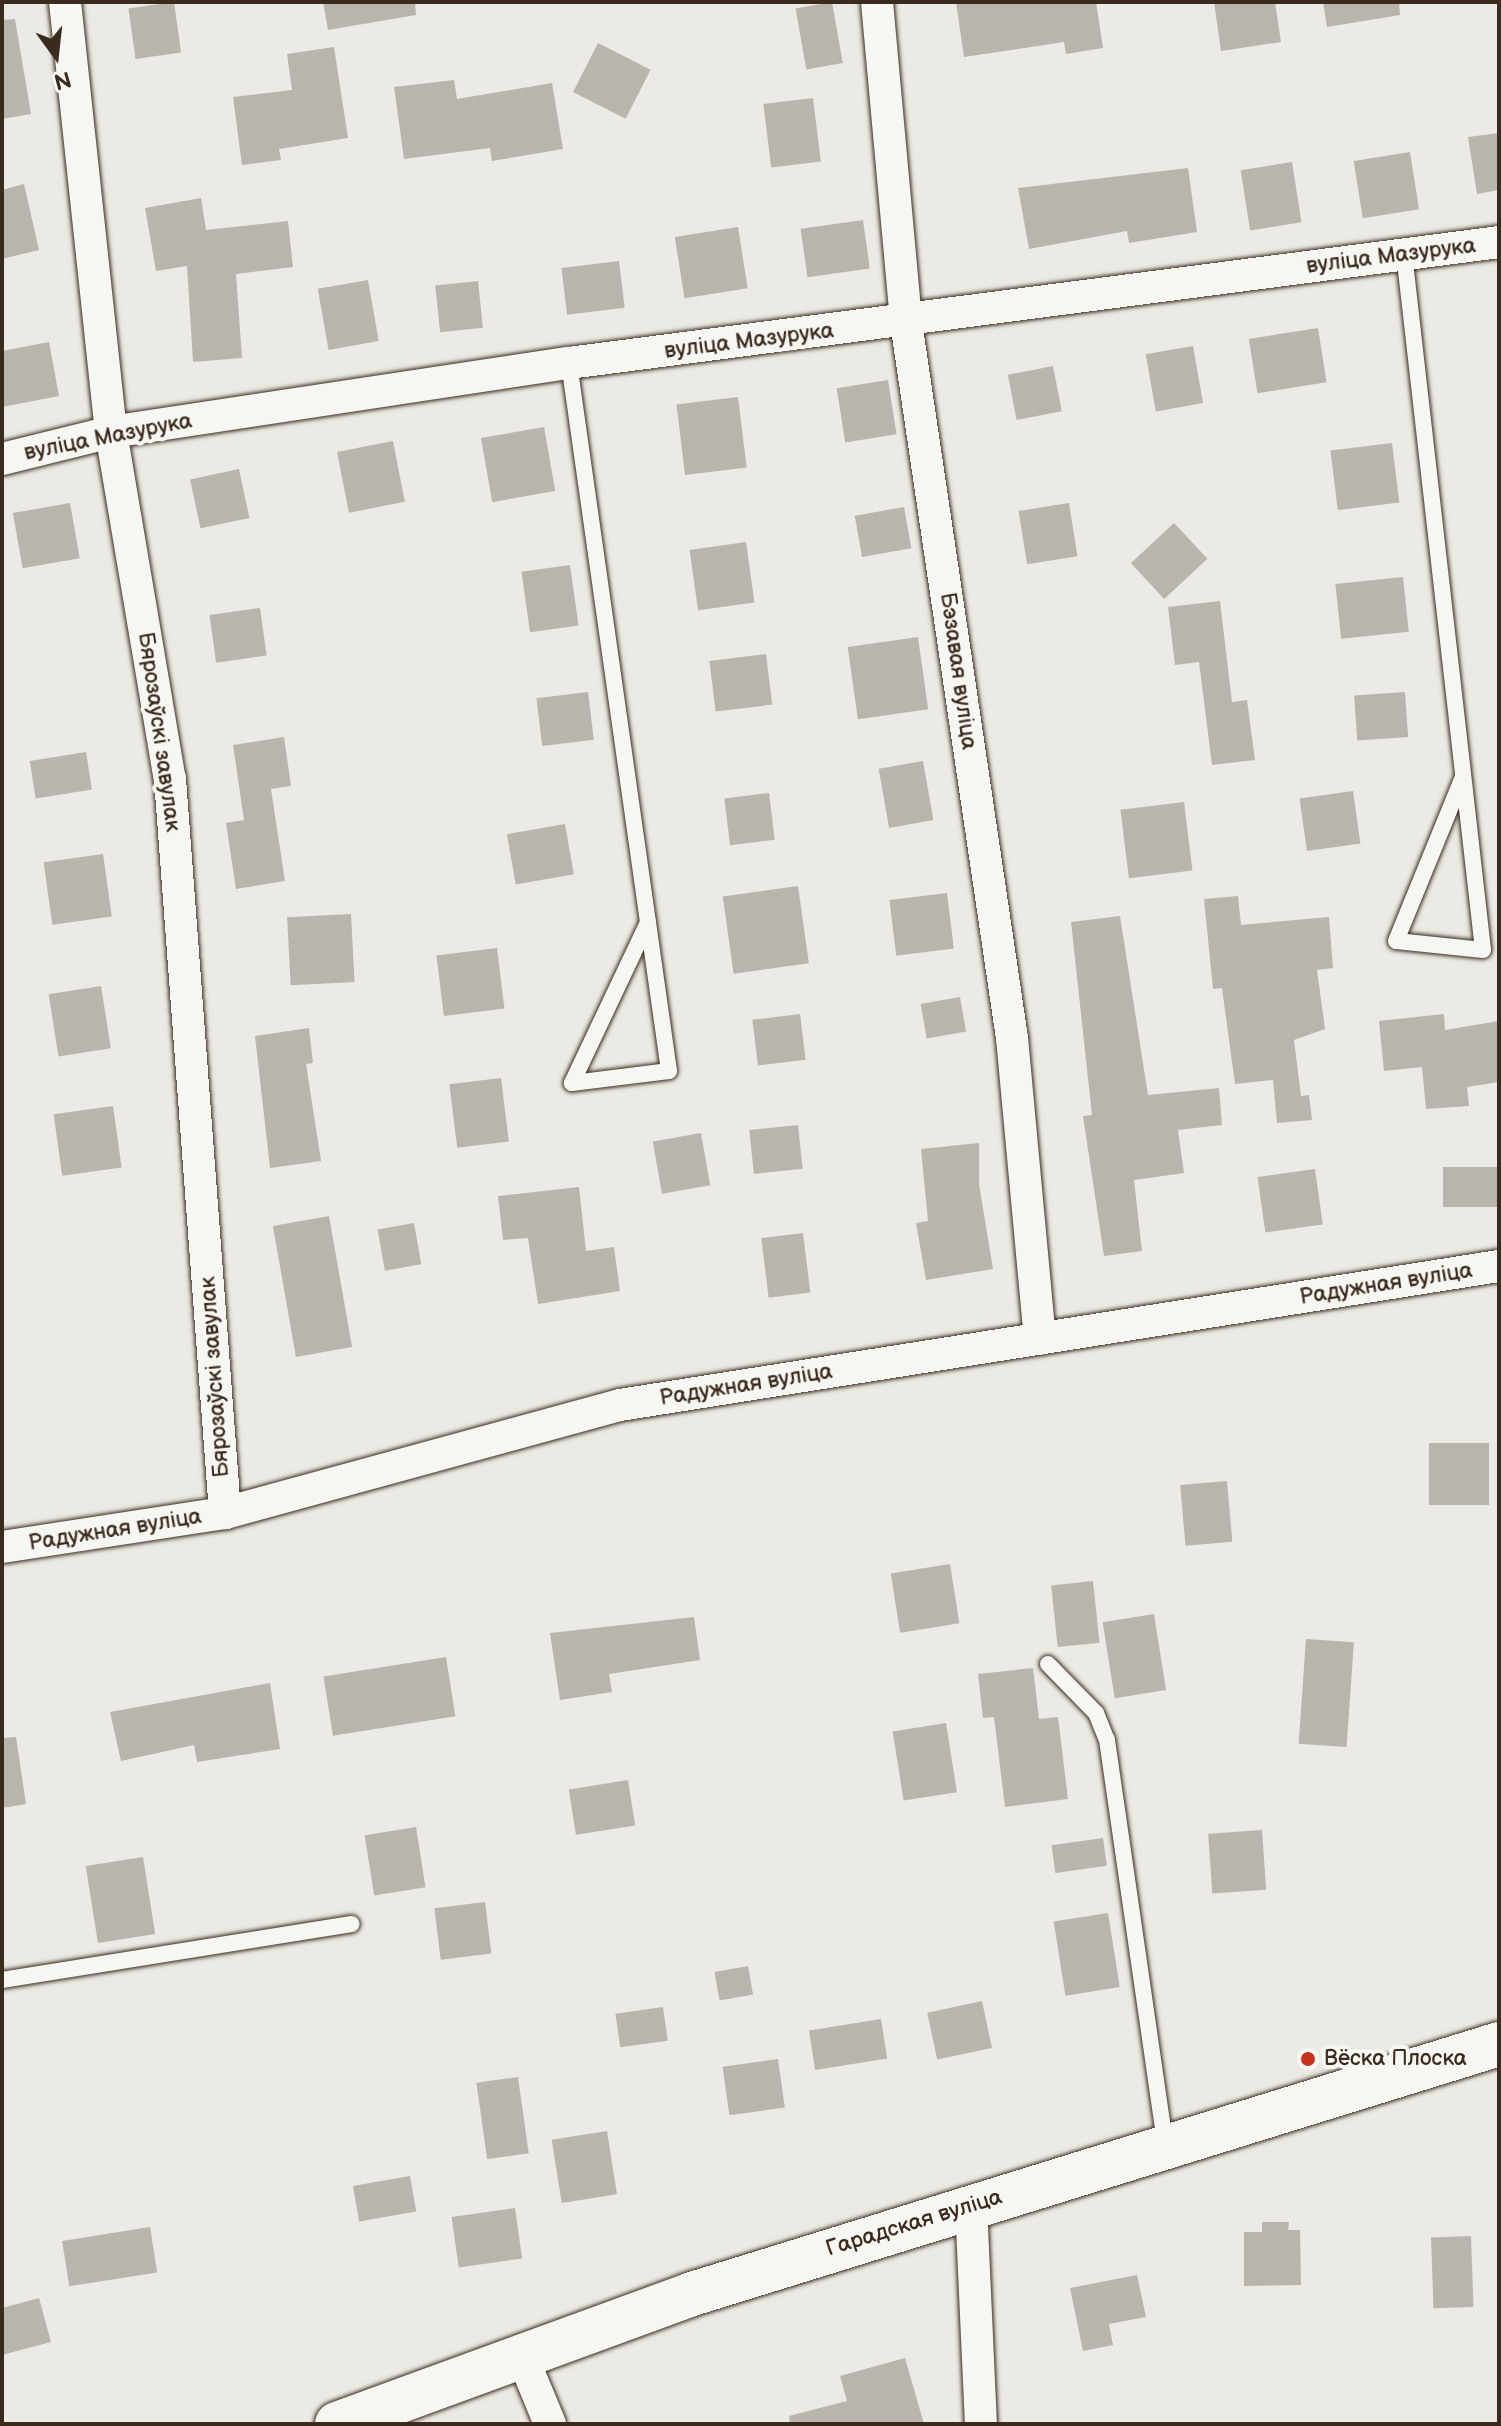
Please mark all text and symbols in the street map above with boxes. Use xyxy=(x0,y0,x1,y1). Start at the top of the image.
north arrow xyxy=(16,16,96,96)
text: N xyxy=(51,64,74,95)
street label: вуліца Мазурука xyxy=(1305,233,1477,279)
street label: вуліца Мазурука xyxy=(663,318,835,364)
street label: вуліца Мазурука xyxy=(22,408,194,466)
street label: Бэзавая вуліца xyxy=(934,591,982,751)
street label: Бярозаўскі завулак xyxy=(132,631,186,833)
street label: Радужная вуліца xyxy=(1298,1257,1474,1311)
street label: Бярозаўскі завулак xyxy=(195,1276,235,1478)
street label: Радужная вуліца xyxy=(658,1358,834,1412)
street label: Радужная вуліца xyxy=(27,1503,203,1557)
place label: Вёска Плоска xyxy=(1324,2046,1467,2072)
marker: Вёска Плоска xyxy=(1299,2050,1317,2068)
street label: Гарадская вуліца xyxy=(823,2184,1005,2262)

